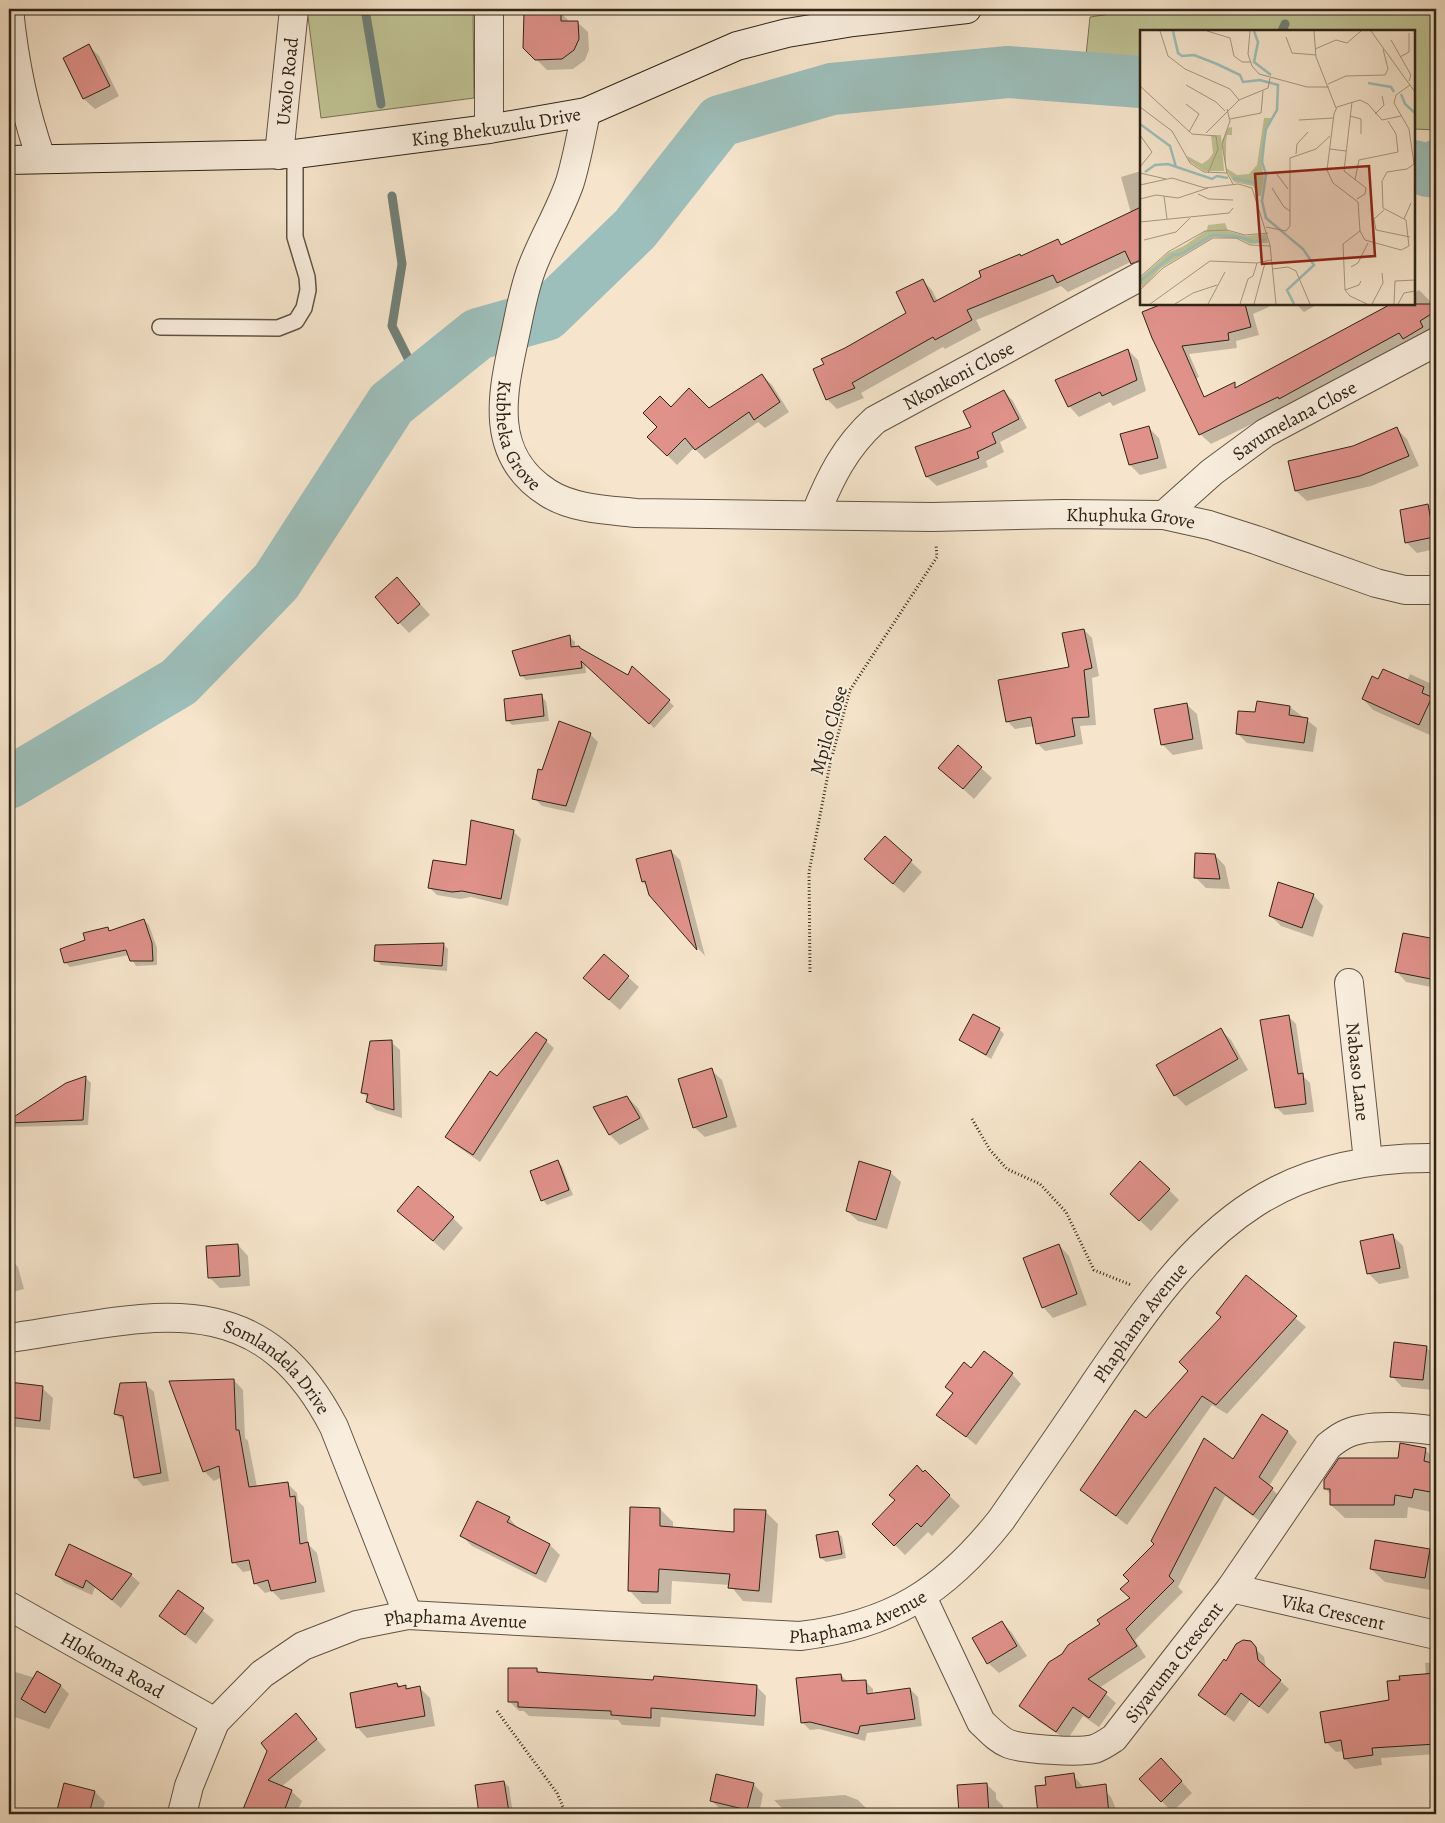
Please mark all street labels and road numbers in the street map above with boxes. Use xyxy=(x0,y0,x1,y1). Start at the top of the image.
street label: Uxolo Road xyxy=(270,35,305,127)
street label: King Bhekuzulu Drive xyxy=(410,101,583,153)
street label: Nkonkoni Close xyxy=(898,335,1019,417)
street label: Savumelana Close xyxy=(1227,375,1361,467)
street label: Kubheka Grove xyxy=(490,379,546,497)
street label: Khuphuka Grove xyxy=(1066,502,1198,536)
street label: Mpilo Close xyxy=(804,683,854,778)
street label: Nabaso Lane xyxy=(1339,1021,1376,1122)
street label: Phaphama Avenue xyxy=(1087,1257,1193,1388)
street label: Somlandela Drive xyxy=(220,1314,336,1419)
street label: Phaphama Avenue xyxy=(788,1584,932,1650)
street label: Vika Crescent xyxy=(1278,1588,1388,1637)
street label: Siyavuma Crescent xyxy=(1119,1597,1230,1728)
street label: Phaphama Avenue xyxy=(382,1603,528,1635)
street label: Hlokoma Road xyxy=(56,1626,169,1705)

